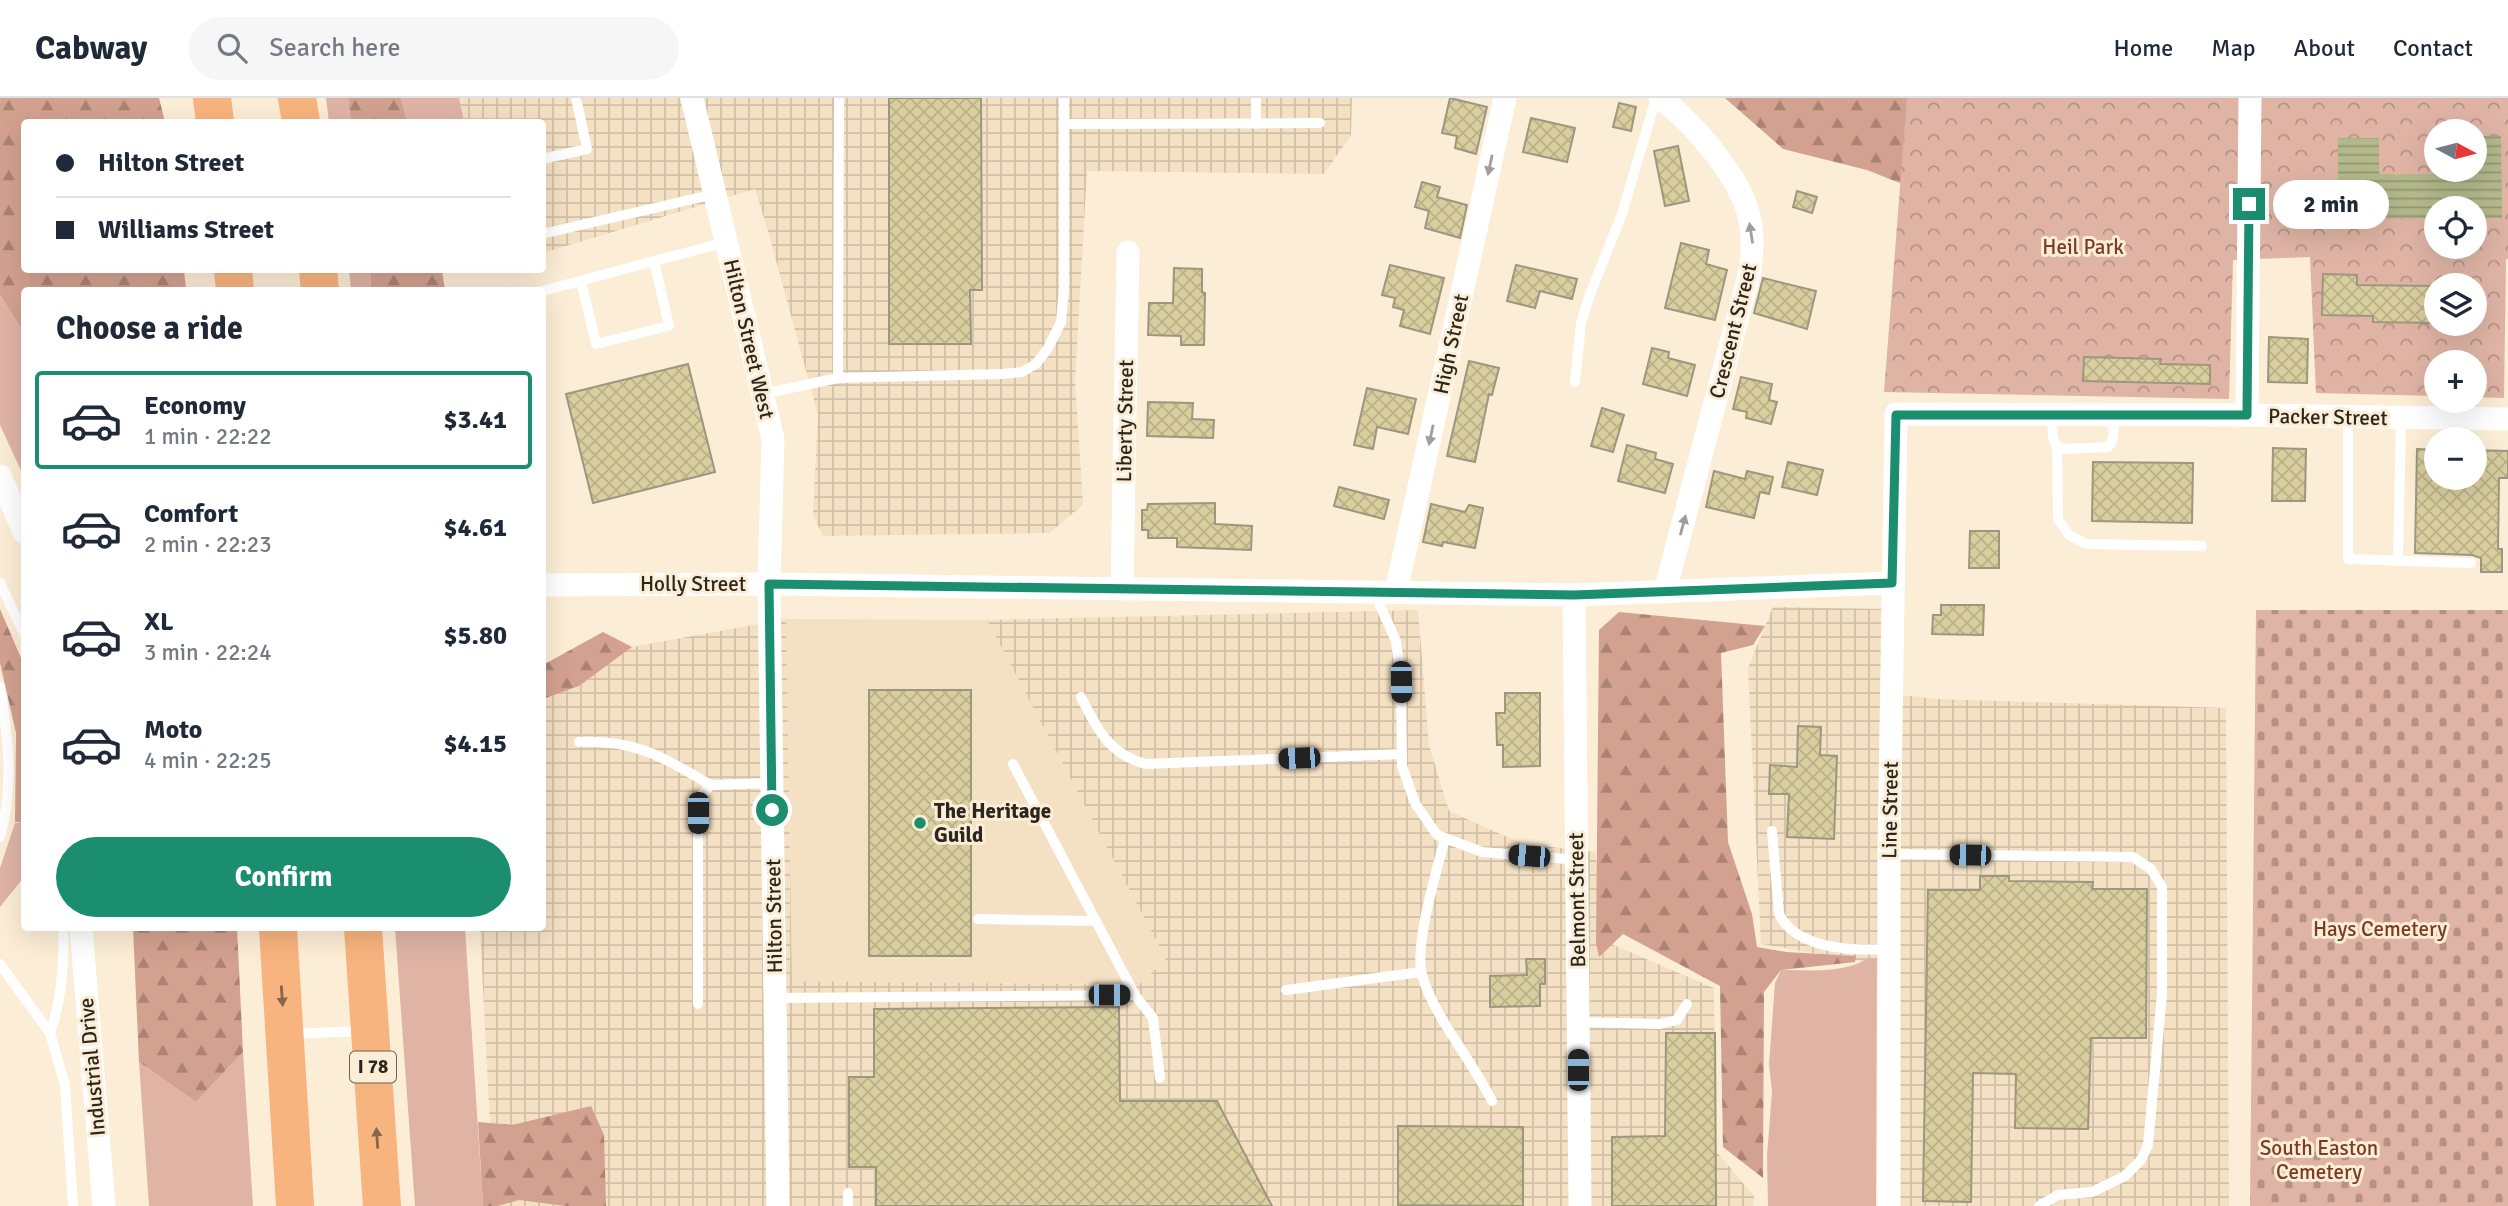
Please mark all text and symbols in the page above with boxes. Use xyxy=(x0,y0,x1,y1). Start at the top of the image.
search box xyxy=(189,17,679,80)
text: Cabway xyxy=(35,28,147,69)
icon: search xyxy=(213,29,251,67)
text: Search here xyxy=(269,32,400,64)
text: Home xyxy=(2113,33,2173,63)
text: Map xyxy=(2211,33,2256,63)
text: About xyxy=(2294,33,2355,63)
text: Contact xyxy=(2393,33,2473,63)
north arrow xyxy=(2424,119,2487,182)
map controls xyxy=(2424,119,2487,490)
text: Hilton Street xyxy=(98,147,244,179)
one-way arrow xyxy=(1485,154,1496,176)
callout: 2 min xyxy=(2274,180,2389,228)
route end xyxy=(2233,188,2265,220)
text: 2 min xyxy=(2303,190,2359,219)
button: locate xyxy=(2424,196,2487,259)
text: Williams Street xyxy=(98,214,274,246)
one-way arrow xyxy=(1745,222,1756,244)
park label: Heil Park xyxy=(2042,234,2124,260)
street label: Hilton Street West xyxy=(718,257,780,421)
street label: Crescent Street xyxy=(1704,261,1762,401)
button: layers xyxy=(2424,273,2487,336)
street label: High Street xyxy=(1428,292,1474,396)
text: Choose a ride xyxy=(56,309,243,348)
button: + xyxy=(2424,350,2487,413)
street label: Liberty Street xyxy=(1111,359,1139,483)
icon: car xyxy=(60,389,123,452)
text: Economy xyxy=(144,390,246,422)
street label: Packer Street xyxy=(2268,403,2388,431)
text: $3.41 xyxy=(443,404,507,436)
text: 1 min · 22:22 xyxy=(144,422,272,451)
one-way arrow xyxy=(1425,424,1436,446)
button: − xyxy=(2424,427,2487,490)
icon: car xyxy=(60,497,123,560)
text: Comfort xyxy=(144,498,238,530)
text: $4.61 xyxy=(443,512,507,544)
one-way arrow xyxy=(1678,514,1689,536)
text: 2 min · 22:23 xyxy=(144,530,272,559)
street label: Holly Street xyxy=(640,571,746,597)
icon: car xyxy=(60,605,123,668)
text: XL xyxy=(144,606,174,638)
text: $5.80 xyxy=(443,620,507,652)
text: 3 min · 22:24 xyxy=(144,638,272,667)
car xyxy=(1391,661,1412,703)
icon: car xyxy=(60,713,123,776)
text: Moto xyxy=(144,714,202,746)
text: $4.15 xyxy=(443,728,507,760)
text: 4 min · 22:25 xyxy=(144,746,272,775)
car xyxy=(1278,747,1321,769)
street label: Line Street xyxy=(1876,761,1904,859)
car xyxy=(688,792,709,834)
route start xyxy=(756,794,788,826)
place label: The Heritage Guild xyxy=(934,798,1051,848)
marker: The Heritage Guild xyxy=(912,815,928,831)
street label: Belmont Street xyxy=(1563,832,1591,968)
button: Confirm xyxy=(56,837,511,917)
car xyxy=(1508,844,1551,868)
car xyxy=(1949,844,1992,866)
street label: Hilton Street xyxy=(760,859,788,973)
park label: Hays Cemetery xyxy=(2313,916,2447,942)
one-way arrow xyxy=(277,985,288,1007)
car xyxy=(1089,985,1131,1006)
street label: Industrial Drive xyxy=(73,997,111,1137)
car xyxy=(1568,1049,1589,1091)
road number: I 78 xyxy=(350,1051,396,1082)
one-way arrow xyxy=(372,1127,383,1149)
park label: South Easton Cemetery xyxy=(2260,1135,2378,1185)

